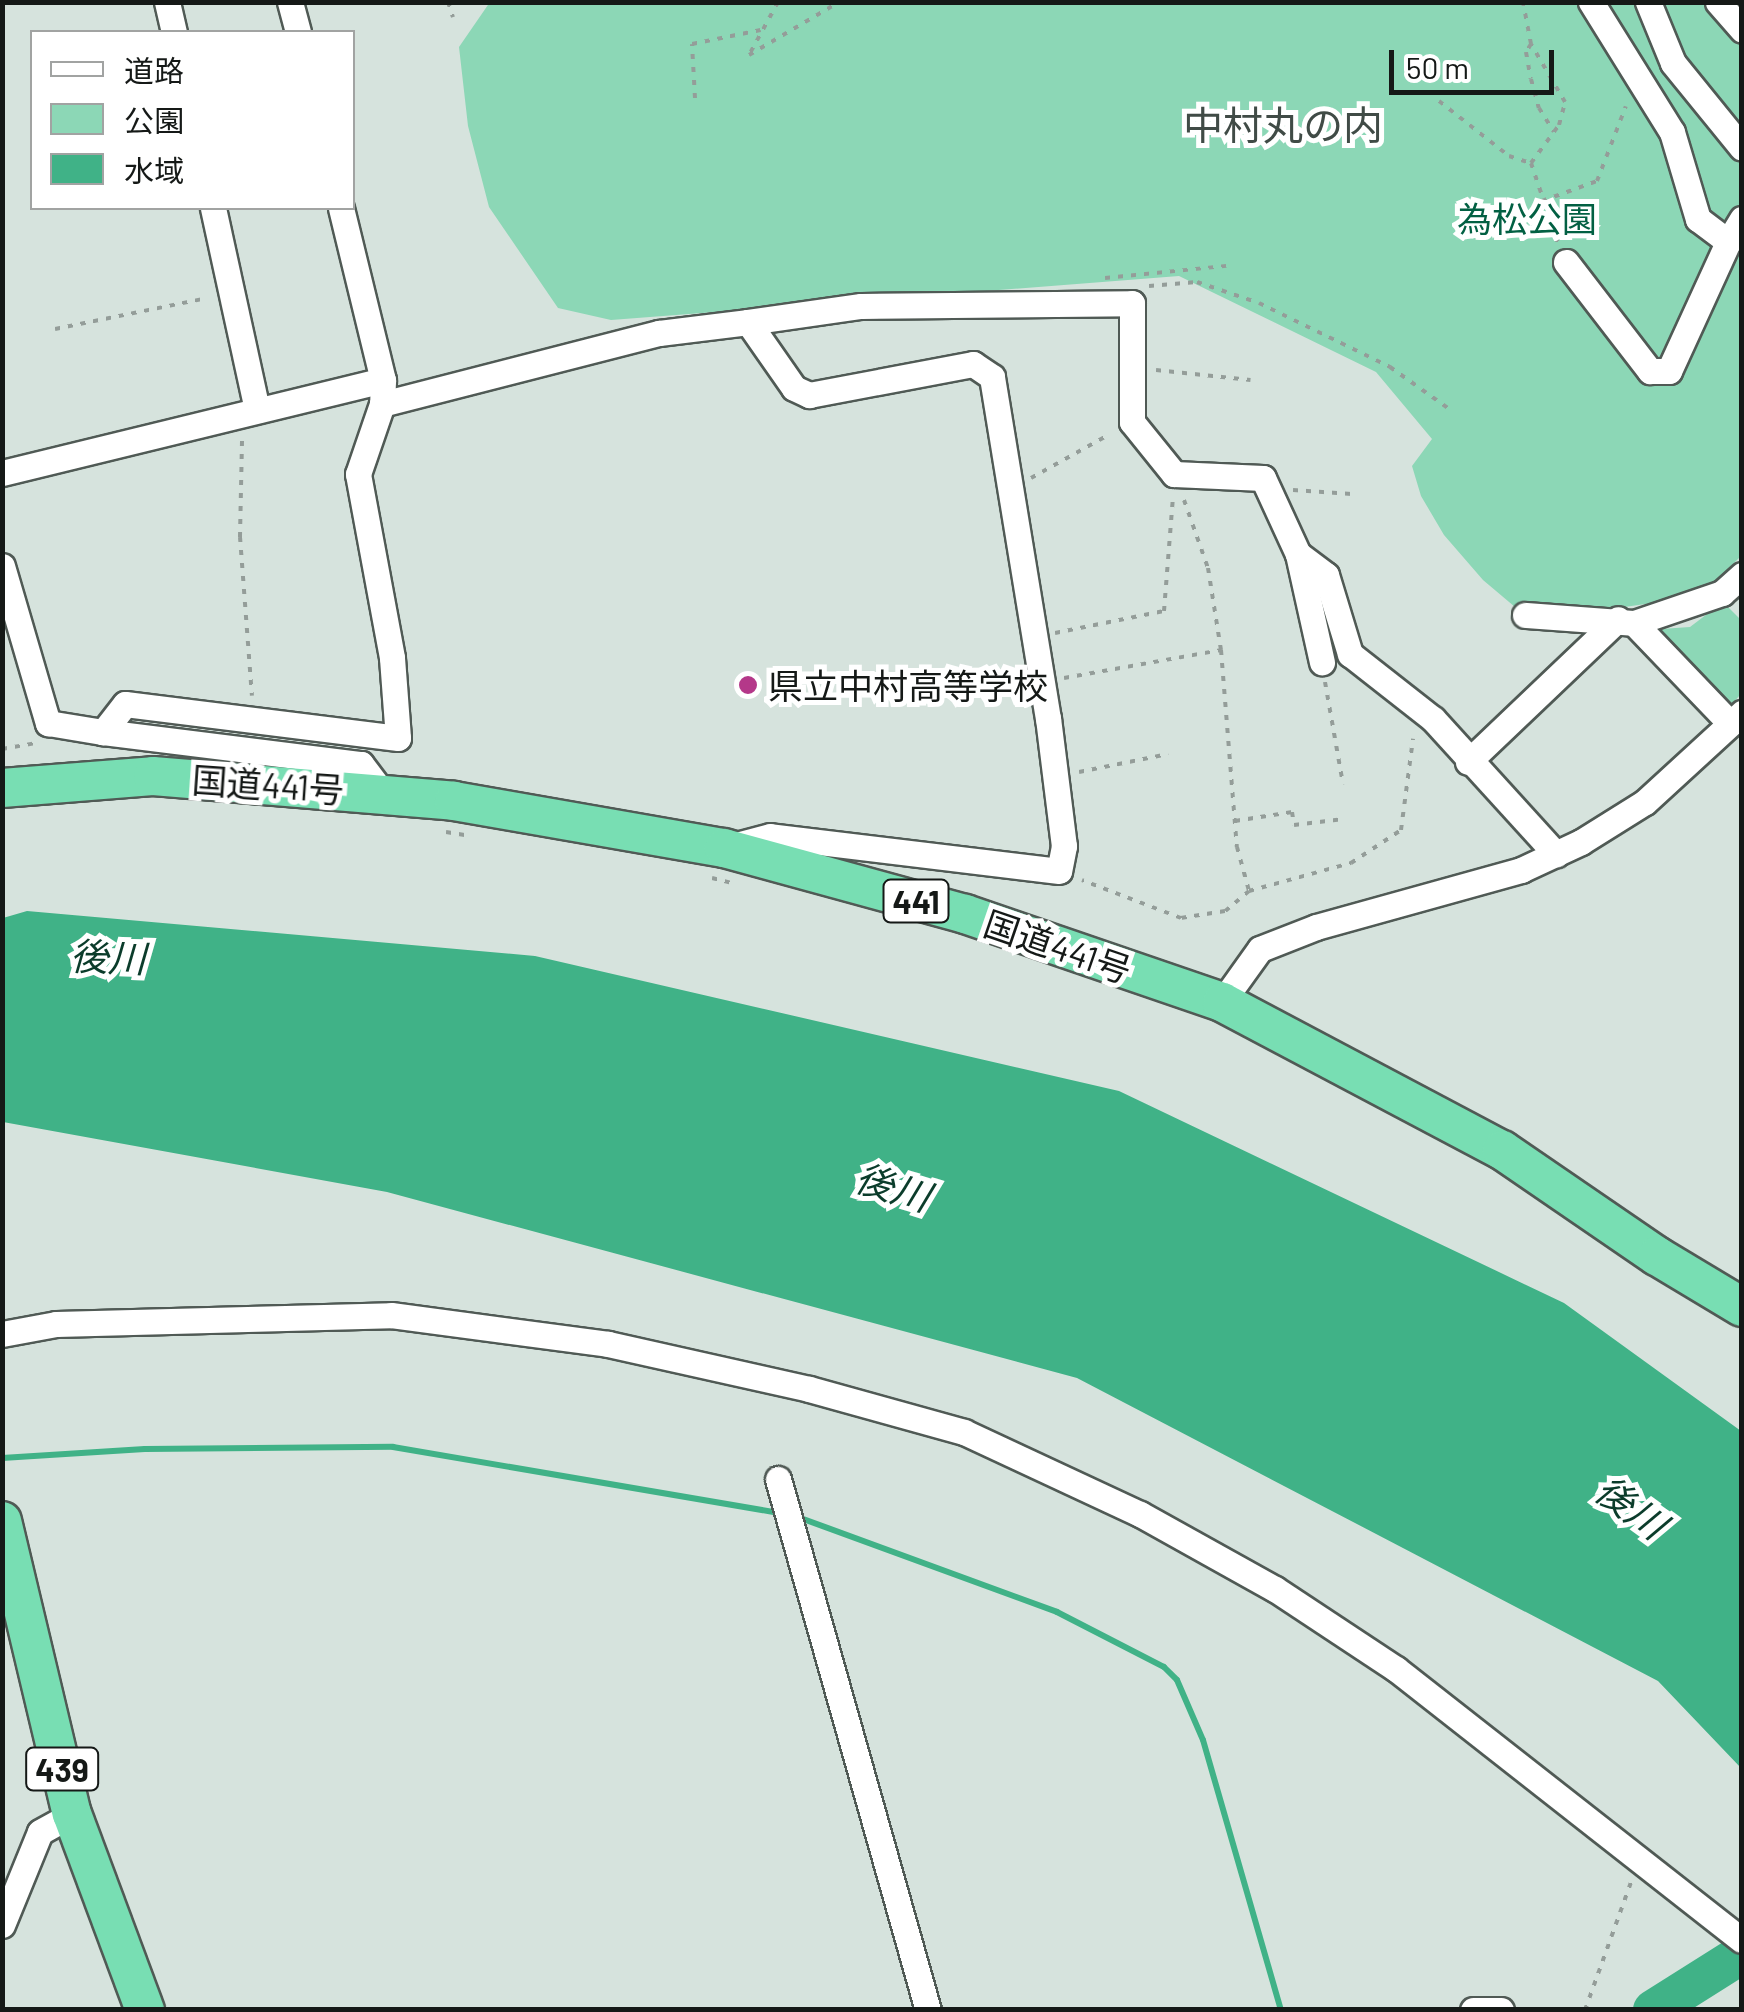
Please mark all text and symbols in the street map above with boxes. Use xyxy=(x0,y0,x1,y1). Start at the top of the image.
legend xyxy=(30,30,355,210)
scale bar xyxy=(1394,30,1559,92)
text: 50 m xyxy=(1406,49,1469,85)
text: 道路 xyxy=(124,52,184,88)
district label: 中村丸の内 xyxy=(1183,100,1383,148)
text: 公園 xyxy=(124,102,184,138)
text: 水域 xyxy=(124,152,184,188)
park label: 為松公園 xyxy=(1457,197,1597,239)
place label: 県立中村高等学校 xyxy=(768,664,1048,706)
marker: 県立中村高等学校 xyxy=(737,674,759,696)
street label: 国道441号 xyxy=(190,758,346,810)
road number: 441 xyxy=(881,874,951,928)
street label: 国道441号 xyxy=(979,901,1137,991)
water label: 後川 xyxy=(69,933,147,981)
water label: 後川 xyxy=(850,1154,936,1220)
water label: 後川 xyxy=(1587,1466,1675,1548)
road number: 439 xyxy=(24,1742,100,1796)

